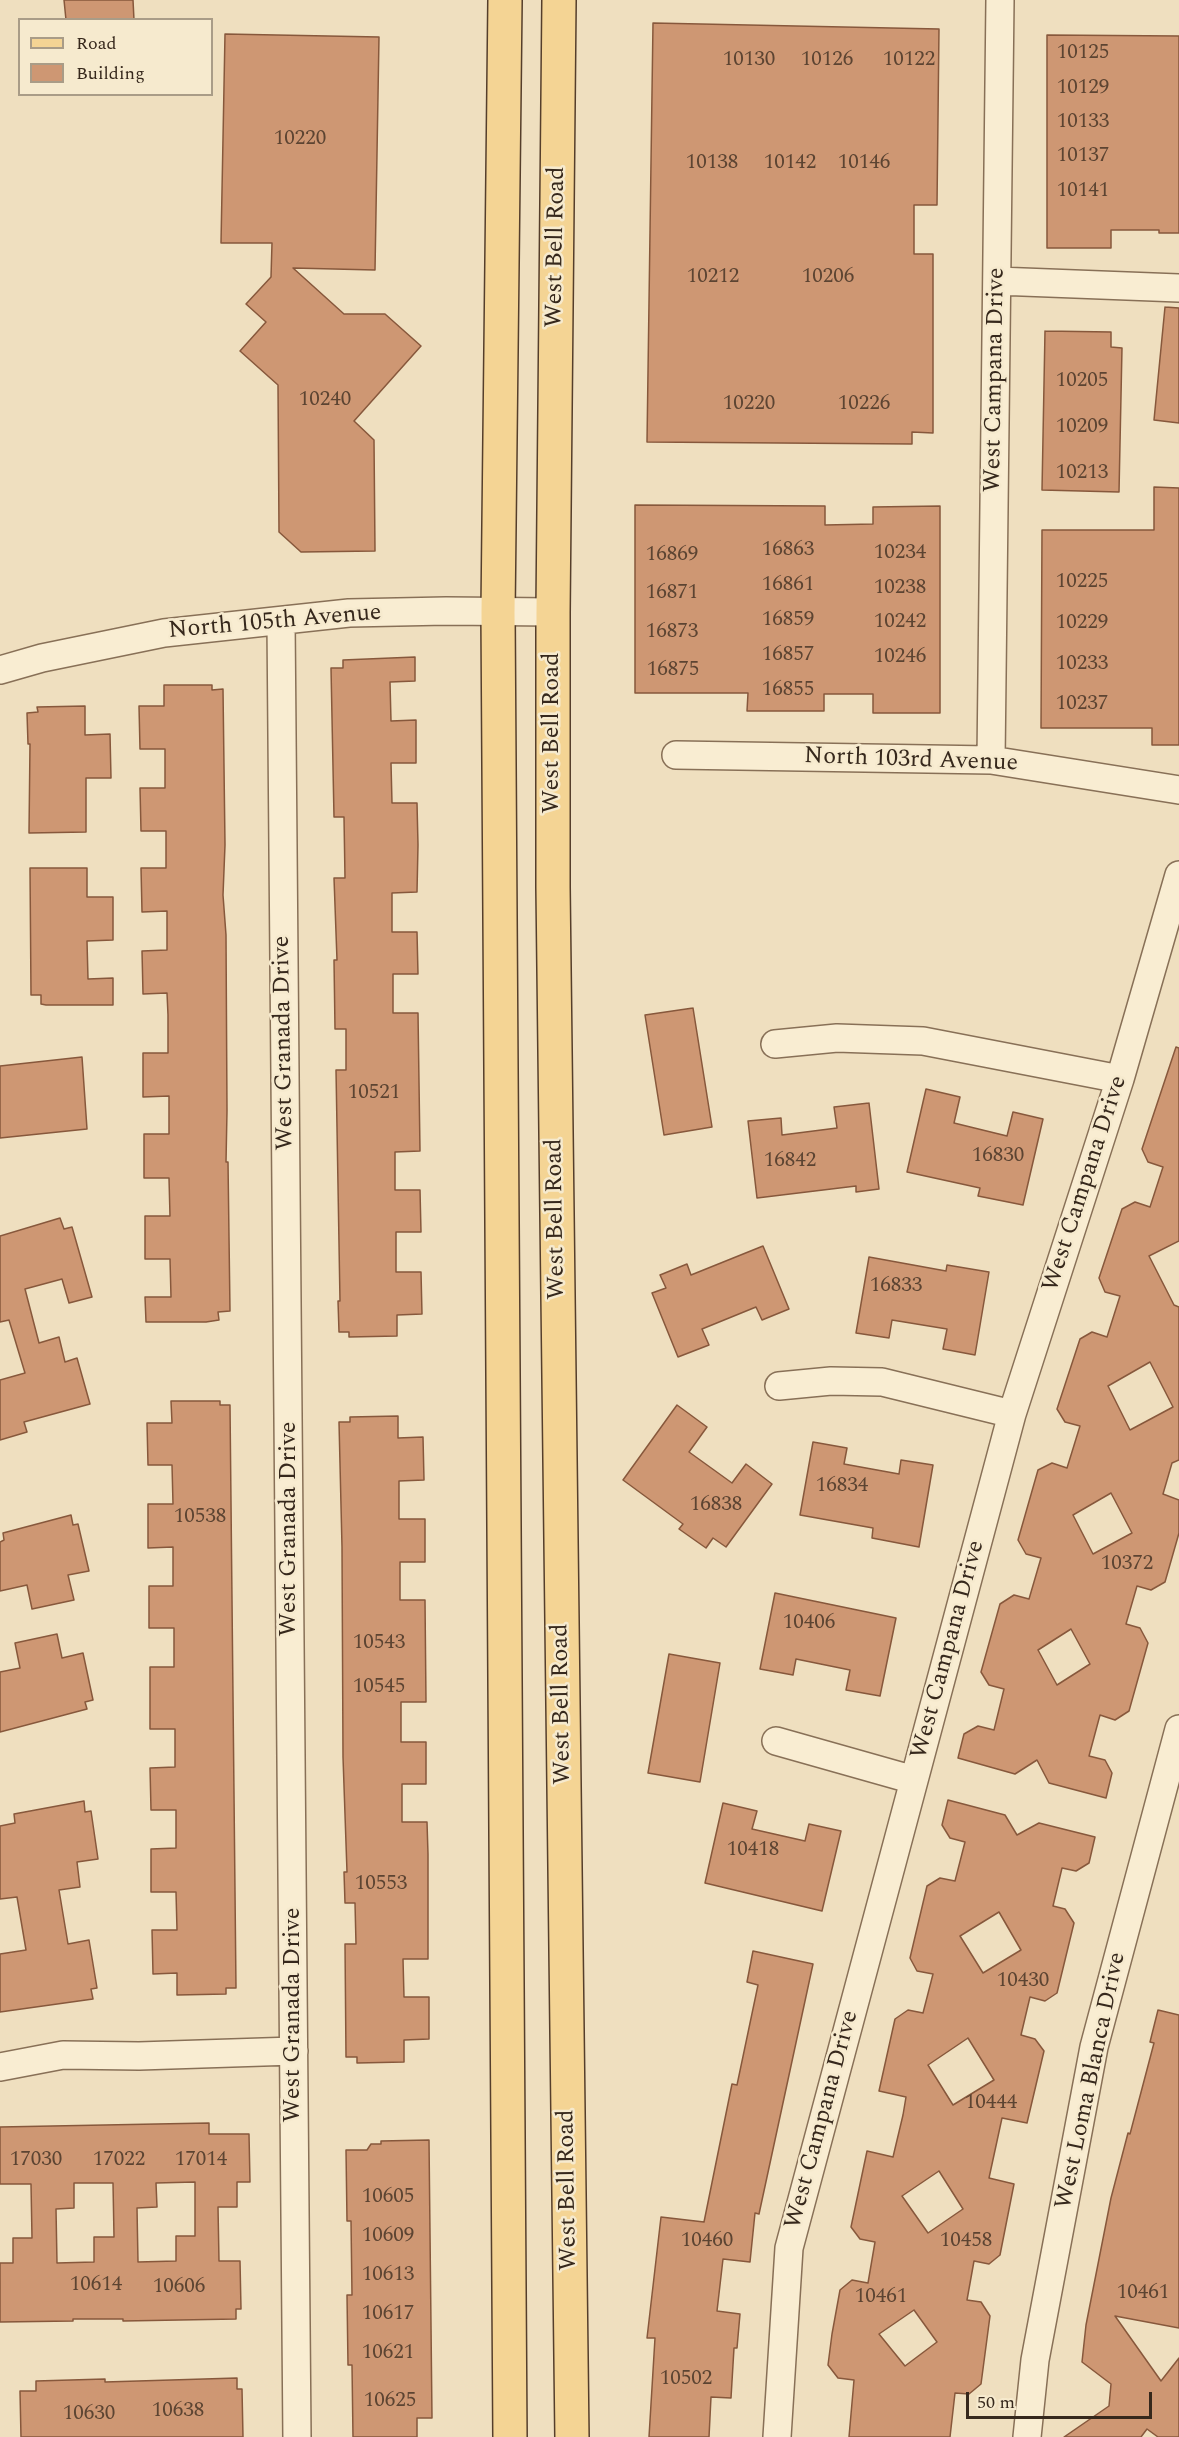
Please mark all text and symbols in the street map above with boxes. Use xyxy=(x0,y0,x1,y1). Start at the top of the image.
legend xyxy=(18,18,213,96)
text: Road xyxy=(76,30,117,57)
house number: 10125 xyxy=(1057,41,1109,67)
house number: 10130 xyxy=(723,48,775,74)
house number: 10126 xyxy=(801,48,853,74)
house number: 10122 xyxy=(883,48,935,74)
text: Building xyxy=(76,60,145,87)
house number: 10129 xyxy=(1057,76,1109,102)
house number: 10133 xyxy=(1057,110,1109,136)
house number: 10220 xyxy=(274,127,326,153)
house number: 10137 xyxy=(1057,144,1109,170)
house number: 10138 xyxy=(686,151,738,177)
house number: 10142 xyxy=(764,151,816,177)
house number: 10146 xyxy=(838,151,890,177)
street label: West Bell Road xyxy=(541,166,573,328)
house number: 10141 xyxy=(1057,179,1109,205)
house number: 10212 xyxy=(687,265,739,291)
house number: 10206 xyxy=(802,265,854,291)
street label: West Campana Drive xyxy=(980,267,1012,493)
house number: 10205 xyxy=(1056,369,1108,395)
house number: 10240 xyxy=(299,388,351,414)
house number: 10220 xyxy=(723,392,775,418)
house number: 10226 xyxy=(838,392,890,418)
house number: 10209 xyxy=(1056,415,1108,441)
house number: 10213 xyxy=(1056,461,1108,487)
house number: 16863 xyxy=(762,538,814,564)
house number: 10234 xyxy=(874,541,926,567)
house number: 16869 xyxy=(646,543,698,569)
house number: 10225 xyxy=(1056,570,1108,596)
house number: 16861 xyxy=(762,573,814,599)
house number: 10238 xyxy=(874,576,926,602)
house number: 16871 xyxy=(646,581,698,607)
street label: North 105th Avenue xyxy=(167,599,383,647)
house number: 16859 xyxy=(762,608,814,634)
house number: 10242 xyxy=(874,610,926,636)
house number: 10229 xyxy=(1056,611,1108,637)
house number: 16873 xyxy=(646,620,698,646)
house number: 16857 xyxy=(762,643,814,669)
house number: 10246 xyxy=(874,645,926,671)
street label: West Bell Road xyxy=(539,652,567,814)
house number: 10233 xyxy=(1056,652,1108,678)
house number: 16875 xyxy=(647,658,699,684)
house number: 16855 xyxy=(762,678,814,704)
house number: 10237 xyxy=(1056,692,1108,718)
street label: North 103rd Avenue xyxy=(803,743,1019,779)
street label: West Granada Drive xyxy=(269,935,301,1151)
street label: West Campana Drive xyxy=(1038,1073,1134,1295)
house number: 10521 xyxy=(348,1081,400,1107)
street label: West Bell Road xyxy=(541,1138,573,1300)
house number: 16830 xyxy=(972,1144,1024,1170)
house number: 16842 xyxy=(764,1149,816,1175)
house number: 16833 xyxy=(870,1274,922,1300)
street label: West Granada Drive xyxy=(276,1422,304,1636)
house number: 16834 xyxy=(816,1474,868,1500)
house number: 16838 xyxy=(690,1493,742,1519)
house number: 10538 xyxy=(174,1505,226,1531)
street label: West Campana Drive xyxy=(906,1538,992,1762)
house number: 10372 xyxy=(1101,1552,1153,1578)
house number: 10406 xyxy=(783,1611,835,1637)
street label: West Bell Road xyxy=(547,1623,579,1785)
house number: 10543 xyxy=(353,1631,405,1657)
house number: 10545 xyxy=(353,1675,405,1701)
house number: 10418 xyxy=(727,1838,779,1864)
house number: 10553 xyxy=(355,1872,407,1898)
street label: West Granada Drive xyxy=(280,1908,308,2122)
street label: West Loma Blanca Drive xyxy=(1051,1950,1133,2212)
house number: 10430 xyxy=(997,1969,1049,1995)
street label: West Campana Drive xyxy=(780,2008,866,2232)
house number: 10444 xyxy=(965,2091,1017,2117)
street label: West Bell Road xyxy=(553,2109,585,2271)
house number: 17030 xyxy=(10,2148,62,2174)
house number: 17022 xyxy=(93,2148,145,2174)
house number: 17014 xyxy=(175,2148,227,2174)
house number: 10605 xyxy=(362,2185,414,2211)
house number: 10609 xyxy=(362,2224,414,2250)
house number: 10460 xyxy=(681,2229,733,2255)
house number: 10458 xyxy=(940,2229,992,2255)
house number: 10613 xyxy=(362,2263,414,2289)
house number: 10614 xyxy=(70,2273,122,2299)
house number: 10606 xyxy=(153,2275,205,2301)
house number: 10461 xyxy=(1117,2281,1169,2307)
house number: 10461 xyxy=(855,2285,907,2311)
house number: 10617 xyxy=(362,2302,414,2328)
house number: 10621 xyxy=(362,2341,414,2367)
house number: 10502 xyxy=(660,2367,712,2393)
scale bar xyxy=(969,2380,1155,2418)
house number: 10625 xyxy=(364,2389,416,2415)
text: 50 m xyxy=(977,2389,1015,2416)
house number: 10638 xyxy=(152,2399,204,2425)
house number: 10630 xyxy=(63,2402,115,2428)

